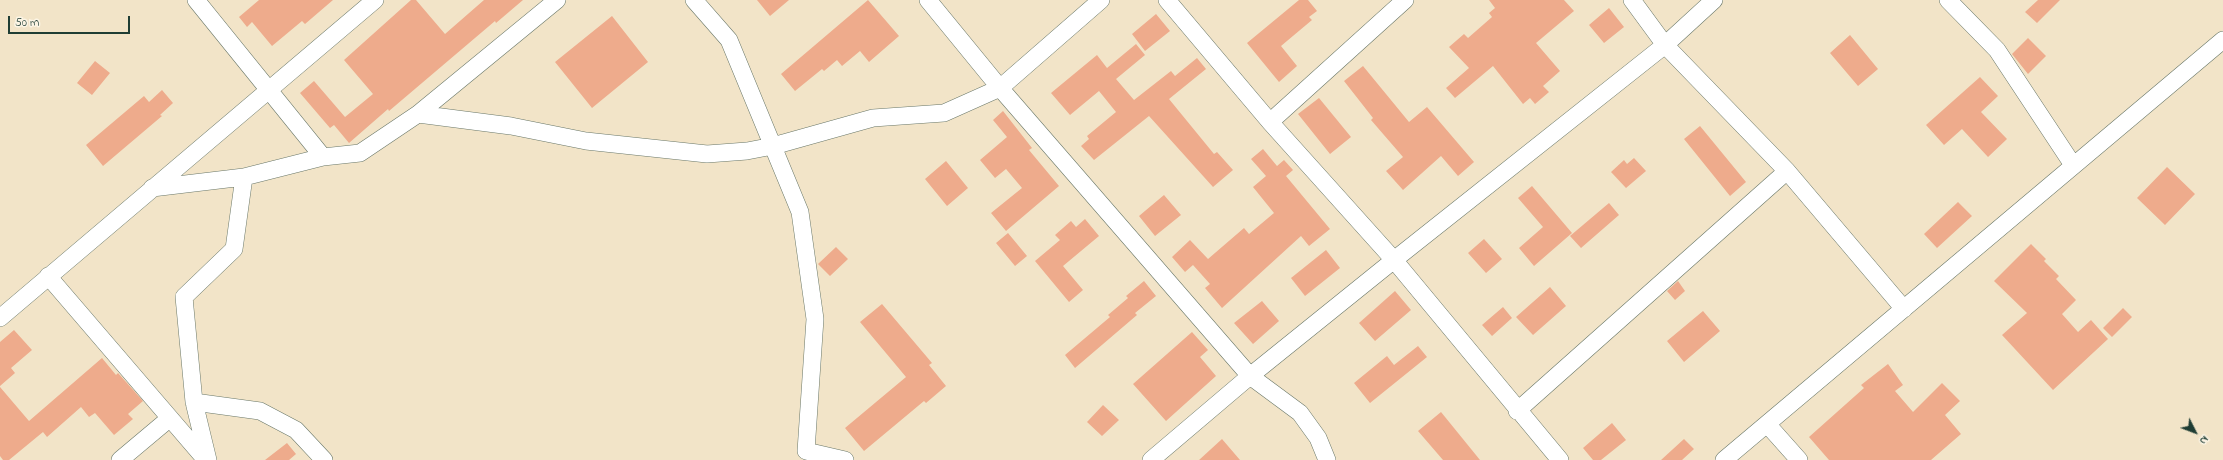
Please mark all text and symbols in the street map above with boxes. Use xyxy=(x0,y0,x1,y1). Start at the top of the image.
scale bar xyxy=(10,8,132,34)
text: 50 m xyxy=(15,14,39,32)
north arrow xyxy=(2175,412,2215,452)
text: N xyxy=(2195,432,2212,448)

